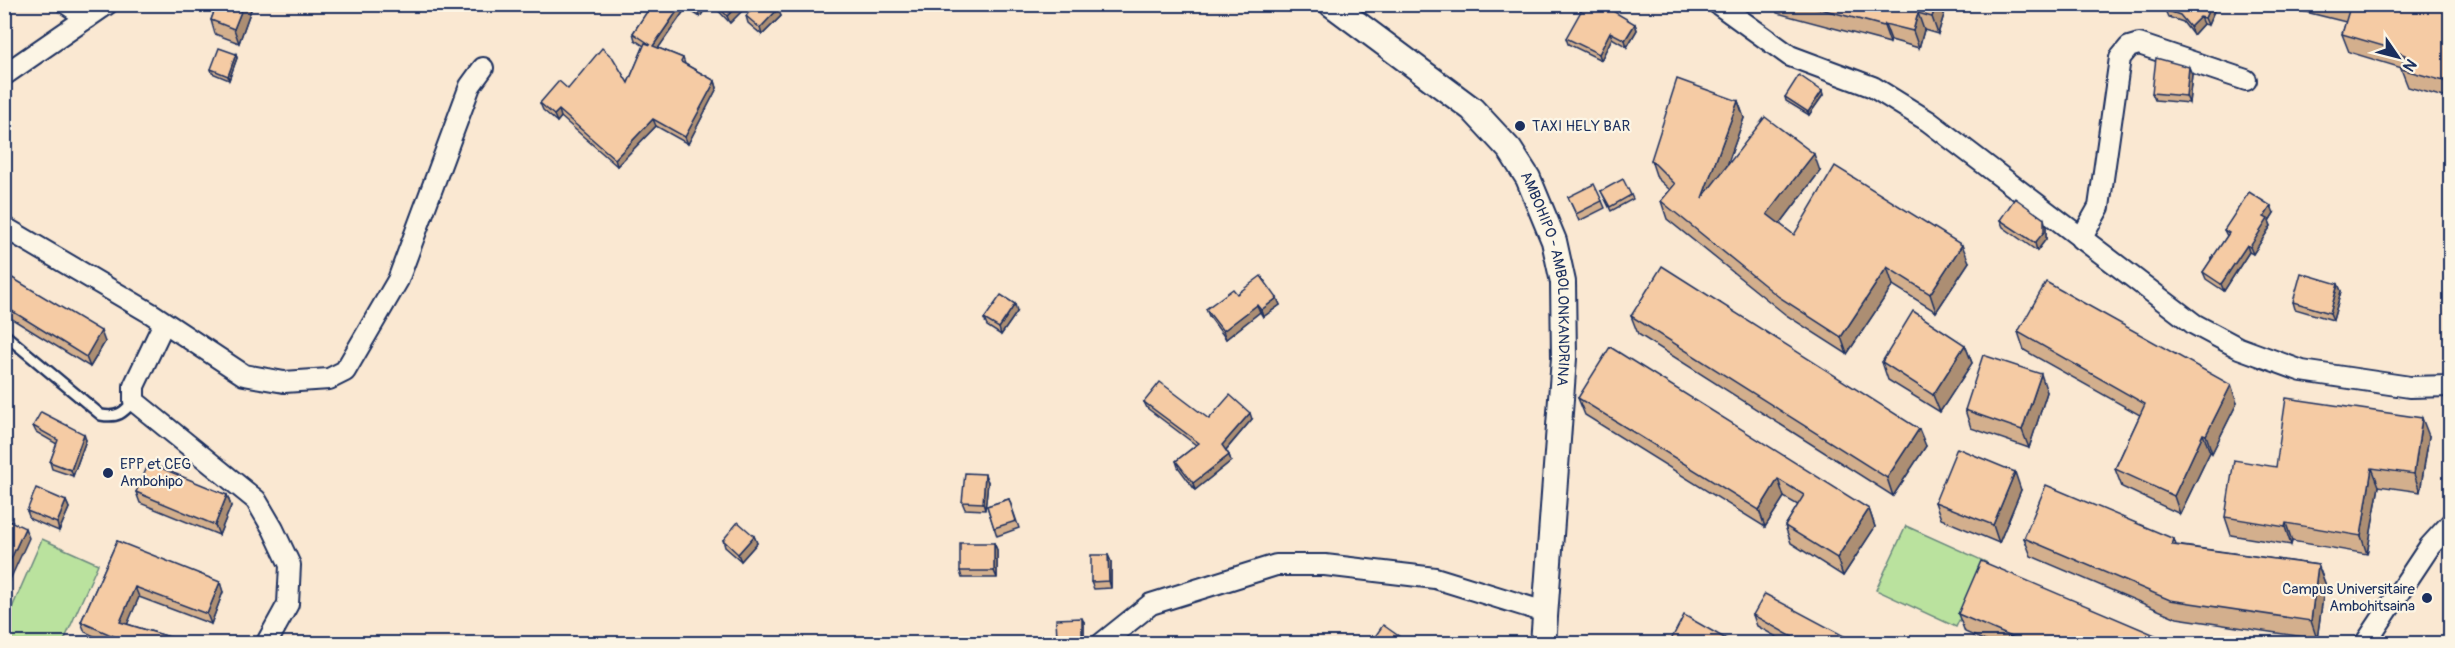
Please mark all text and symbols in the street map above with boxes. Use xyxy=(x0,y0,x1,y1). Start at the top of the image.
north arrow xyxy=(2368,27,2428,87)
text: N xyxy=(2398,55,2421,75)
place label: TAXI HELY BAR xyxy=(1532,117,1631,136)
marker: TAXI HELY BAR xyxy=(1513,119,1527,133)
street label: AMBOHIPO - AMBOLONKANDRINA xyxy=(1517,167,1574,387)
place label: EPP et CEG Ambohipo xyxy=(120,455,191,491)
marker: EPP et CEG Ambohipo xyxy=(101,466,115,480)
place label: Campus Universitaire Ambohitsaina xyxy=(2282,580,2416,616)
marker: Campus Universitaire Ambohitsaina xyxy=(2420,591,2434,605)

